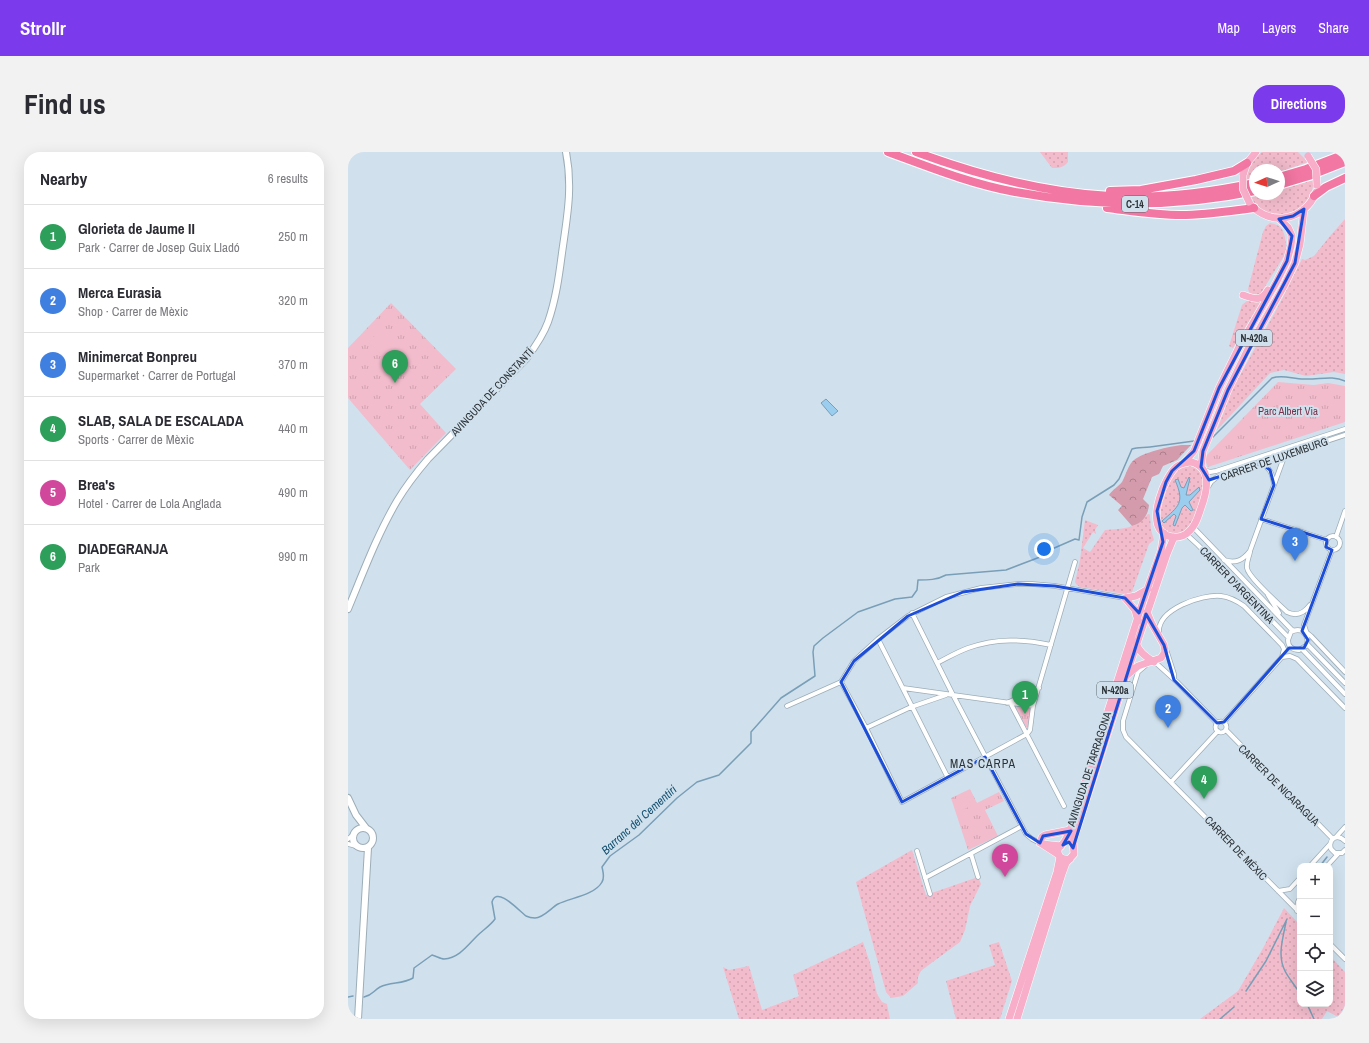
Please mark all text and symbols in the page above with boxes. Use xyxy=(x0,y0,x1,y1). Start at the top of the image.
text: Strollr xyxy=(20,15,66,41)
text: Map xyxy=(1218,19,1240,37)
text: Layers xyxy=(1262,19,1296,37)
text: Share xyxy=(1318,19,1349,37)
text: Find us xyxy=(24,85,106,123)
button: Directions xyxy=(1253,85,1345,123)
north arrow xyxy=(1249,164,1285,200)
text: Nearby xyxy=(40,167,87,190)
text: 6 results xyxy=(268,170,308,187)
road number: C-14 xyxy=(1122,196,1148,212)
text: Glorieta de Jaume II xyxy=(78,218,195,239)
text: 1 xyxy=(50,228,56,245)
text: 250 m xyxy=(278,228,308,245)
text: Park · Carrer de Josep Guix Lladó xyxy=(78,239,240,256)
text: Merca Eurasia xyxy=(78,282,161,303)
text: 2 xyxy=(50,292,56,309)
text: 320 m xyxy=(278,292,308,309)
text: Shop · Carrer de Mèxic xyxy=(78,303,188,320)
road number: N-420a xyxy=(1236,330,1272,346)
street label: AVINGUDA DE CONSTANTÍ xyxy=(447,345,537,440)
text: Minimercat Bonpreu xyxy=(78,346,197,367)
pin: 6 xyxy=(382,350,408,383)
text: 3 xyxy=(50,356,56,373)
text: 370 m xyxy=(278,356,308,373)
text: Supermarket · Carrer de Portugal xyxy=(78,367,236,384)
park label: Parc Albert Via xyxy=(1258,404,1318,418)
text: SLAB, SALA DE ESCALADA xyxy=(78,410,244,431)
text: 4 xyxy=(50,420,56,437)
text: 440 m xyxy=(278,420,308,437)
text: Sports · Carrer de Mèxic xyxy=(78,431,194,448)
street label: CARRER DE LUXEMBURG xyxy=(1218,434,1330,484)
text: Brea's xyxy=(78,474,115,495)
text: 5 xyxy=(50,484,56,501)
text: 490 m xyxy=(278,484,308,501)
text: Hotel · Carrer de Lola Anglada xyxy=(78,495,221,512)
pin: 3 xyxy=(1282,528,1308,561)
text: DIADEGRANJA xyxy=(78,538,168,559)
your location xyxy=(1034,539,1054,559)
street label: CARRER D'ARGENTINA xyxy=(1197,544,1278,627)
text: 6 xyxy=(50,548,56,565)
text: 990 m xyxy=(278,548,308,565)
text: Park xyxy=(78,559,100,576)
pin: 1 xyxy=(1012,681,1038,714)
road number: N-420a xyxy=(1097,682,1133,698)
pin: 2 xyxy=(1155,695,1181,728)
street label: AVINGUDA DE TARRAGONA xyxy=(1064,709,1114,829)
street label: CARRER DE NICARAGUA xyxy=(1235,741,1323,829)
district label: MAS CARPA xyxy=(950,756,1016,772)
pin: 4 xyxy=(1191,766,1217,799)
water label: Barranc del Cementiri xyxy=(598,782,680,858)
street label: CARRER DE MÈXIC xyxy=(1202,813,1271,883)
pin: 5 xyxy=(992,844,1018,877)
map controls xyxy=(1297,863,1333,1007)
button: + xyxy=(1297,863,1333,899)
button: − xyxy=(1297,899,1333,935)
button: locate xyxy=(1297,935,1333,971)
button: layers xyxy=(1297,971,1333,1007)

